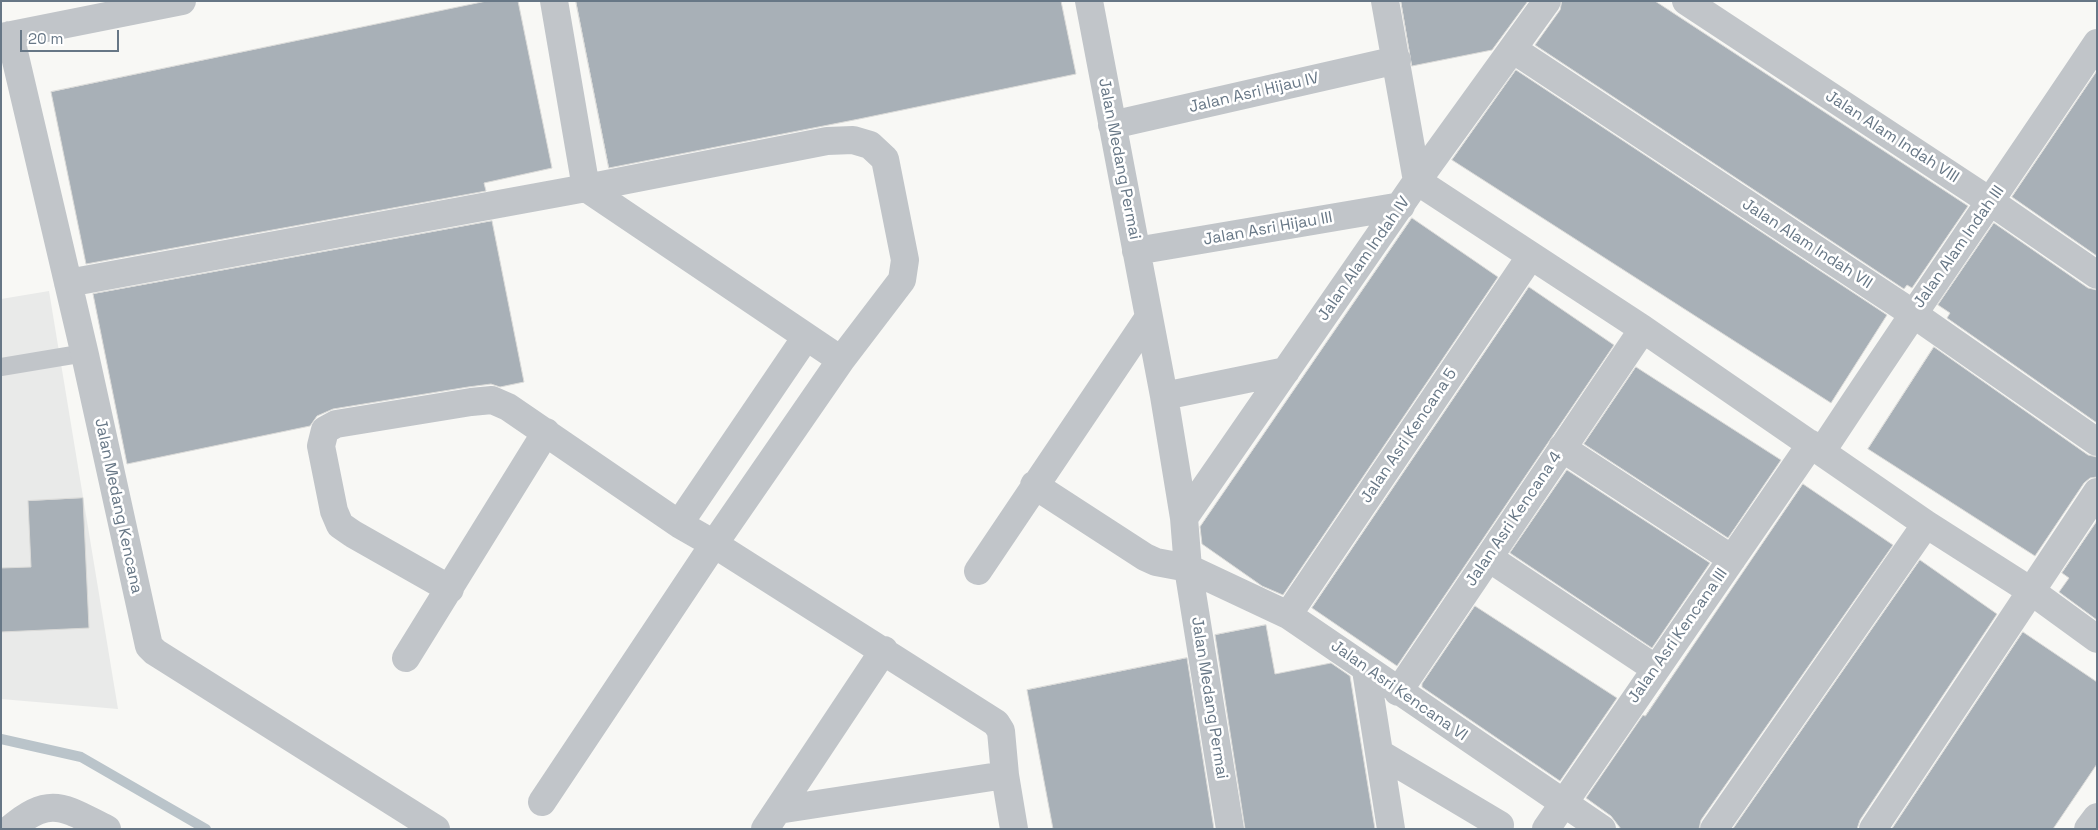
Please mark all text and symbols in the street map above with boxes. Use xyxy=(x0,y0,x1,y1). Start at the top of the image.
scale bar xyxy=(22,20,121,52)
text: 20 m xyxy=(28,29,63,48)
street label: Jalan Asri Hijau IV xyxy=(1187,69,1321,117)
street label: Jalan Medang Permai xyxy=(1094,77,1144,241)
street label: Jalan Alam Indah VIII xyxy=(1822,87,1962,187)
street label: Jalan Alam Indah III xyxy=(1909,182,2009,312)
street label: Jalan Alam Indah IV xyxy=(1314,193,1414,325)
street label: Jalan Alam Indah VII xyxy=(1738,195,1876,293)
street label: Jalan Asri Hijau III xyxy=(1202,208,1334,250)
street label: Jalan Asri Kencana 5 xyxy=(1357,365,1461,507)
street label: Jalan Medang Kencana xyxy=(90,417,146,595)
street label: Jalan Asri Kencana 4 xyxy=(1462,448,1566,590)
street label: Jalan Asri Kencana III xyxy=(1624,565,1732,707)
street label: Jalan Medang Permai xyxy=(1187,615,1231,781)
street label: Jalan Asri Kencana VI xyxy=(1327,637,1471,745)

